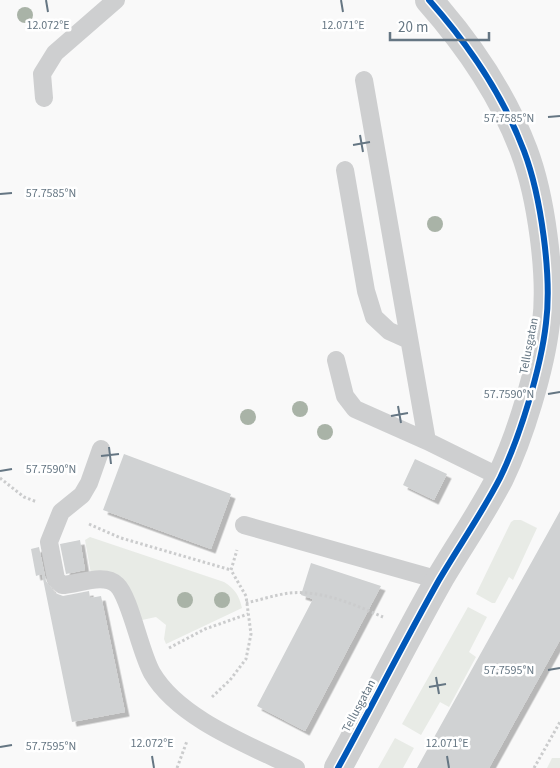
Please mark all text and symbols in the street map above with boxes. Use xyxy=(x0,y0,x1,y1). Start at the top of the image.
scale bar xyxy=(390,10,489,42)
text: 12.072°E xyxy=(26,17,70,34)
text: 12.071°E xyxy=(321,17,365,34)
text: 20 m xyxy=(398,17,428,38)
text: 57.7585°N xyxy=(484,110,534,127)
text: 57.7585°N xyxy=(26,185,76,202)
street label: Tellusgatan xyxy=(515,316,543,376)
text: 57.7590°N xyxy=(484,386,534,403)
text: 57.7590°N xyxy=(26,461,76,478)
text: 57.7595°N xyxy=(484,662,534,679)
street label: Tellusgatan xyxy=(338,677,380,735)
text: 12.072°E xyxy=(130,735,174,752)
text: 12.071°E xyxy=(425,735,469,752)
text: 57.7595°N xyxy=(26,738,76,755)

